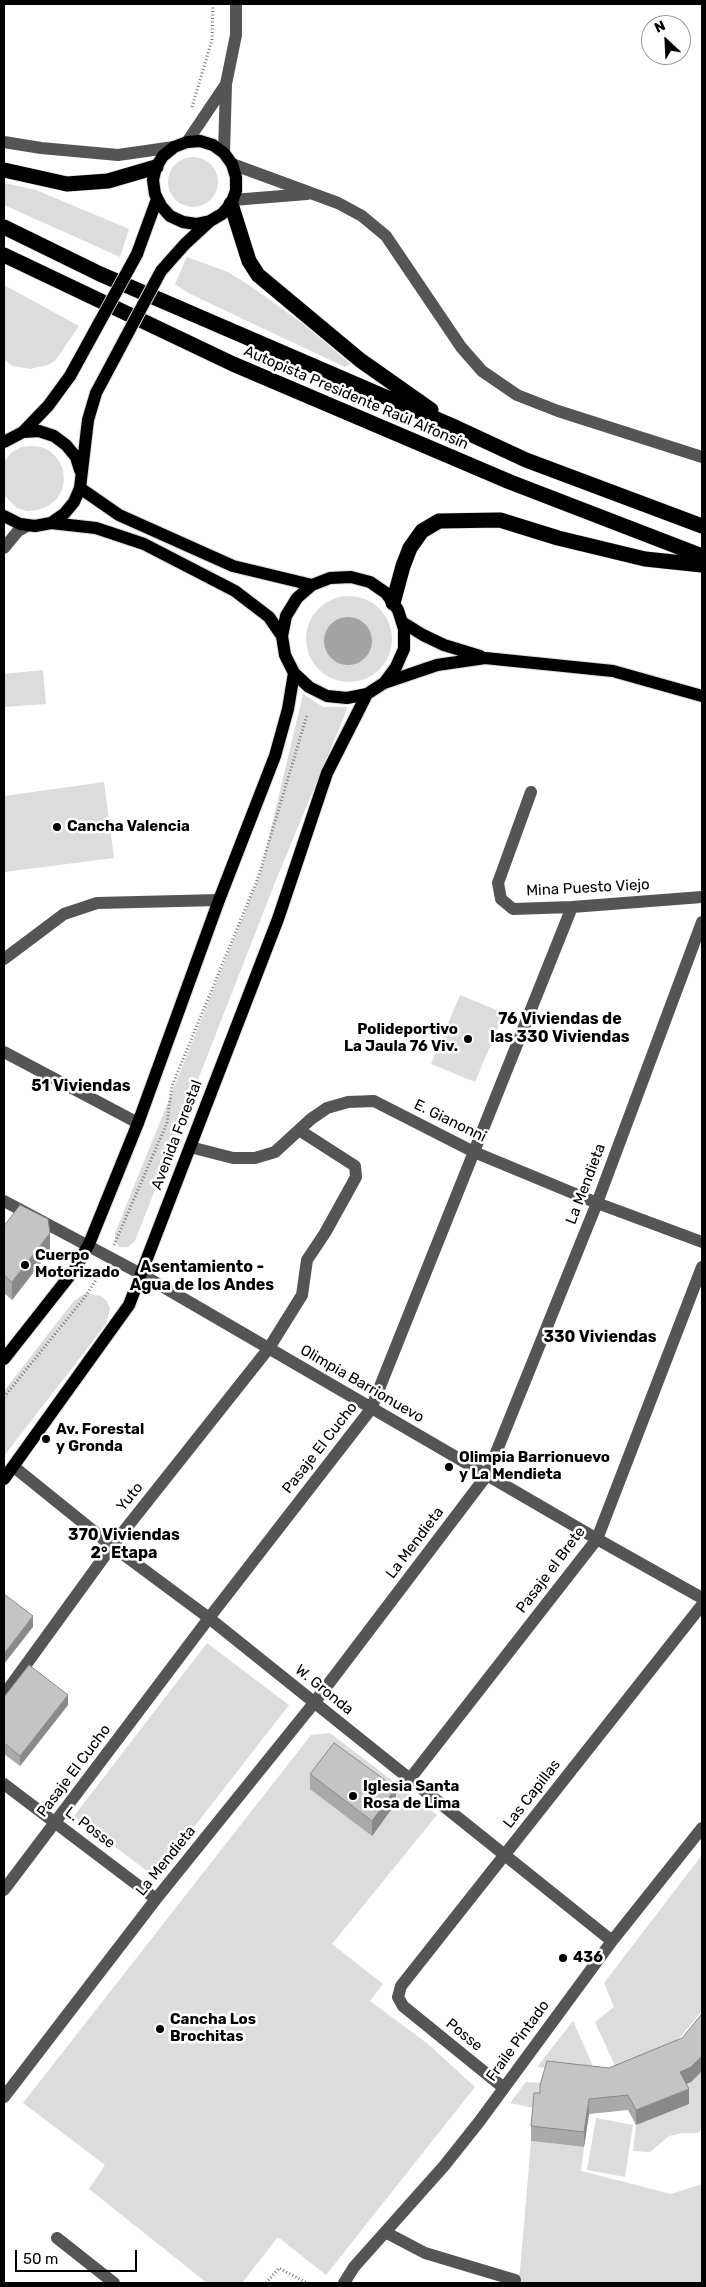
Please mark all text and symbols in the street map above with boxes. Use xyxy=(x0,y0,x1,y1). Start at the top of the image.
north arrow xyxy=(641,15,691,65)
text: N xyxy=(652,17,668,37)
street label: Autopista Presidente Raúl Alfonsín xyxy=(241,342,471,454)
place label: Cancha Valencia xyxy=(67,818,190,836)
marker: Cancha Valencia xyxy=(51,821,63,833)
street label: Mina Puesto Viejo xyxy=(526,876,650,900)
district label: 76 Viviendas de las 330 Viviendas xyxy=(490,1009,630,1047)
place label: Polideportivo La Jaula 76 Viv. xyxy=(344,1021,458,1056)
marker: Polideportivo La Jaula 76 Viv. xyxy=(462,1033,474,1045)
district label: 51 Viviendas xyxy=(31,1076,131,1096)
street label: Avenida Forestal xyxy=(148,1078,206,1192)
street label: E. Gianonni xyxy=(411,1096,489,1146)
street label: La Mendieta xyxy=(562,1141,610,1227)
place label: Cuerpo Motorizado xyxy=(35,1247,120,1282)
district label: Asentamiento - Agua de los Andes xyxy=(130,1257,274,1295)
marker: Cuerpo Motorizado xyxy=(19,1259,31,1271)
district label: 330 Viviendas xyxy=(543,1327,657,1347)
street label: Olimpia Barrionuevo xyxy=(297,1341,427,1427)
street label: Pasaje El Cucho xyxy=(279,1399,361,1497)
place label: Av. Forestal y Gronda xyxy=(56,1421,144,1456)
marker: Av. Forestal y Gronda xyxy=(40,1433,52,1445)
place label: Olimpia Barrionuevo y La Mendieta xyxy=(459,1449,610,1484)
marker: Olimpia Barrionuevo y La Mendieta xyxy=(443,1461,455,1473)
street label: Yuto xyxy=(113,1479,147,1515)
street label: La Mendieta xyxy=(382,1504,448,1582)
street label: Pasaje el Brete xyxy=(513,1523,589,1617)
district label: 370 Viviendas 2° Etapa xyxy=(68,1525,180,1563)
street label: W. Gronda xyxy=(291,1661,357,1719)
street label: Pasaje El Cucho xyxy=(33,1721,115,1821)
street label: Las Capillas xyxy=(500,1756,564,1832)
place label: Iglesia Santa Rosa de Lima xyxy=(363,1778,460,1813)
marker: Iglesia Santa Rosa de Lima xyxy=(347,1790,359,1802)
street label: L. Posse xyxy=(62,1803,118,1853)
street label: La Mendieta xyxy=(132,1822,200,1900)
place label: 436 xyxy=(573,1949,603,1967)
marker: 436 xyxy=(557,1952,569,1964)
street label: Fraile Pintado xyxy=(483,1997,553,2085)
place label: Cancha Los Brochitas xyxy=(170,2011,256,2046)
street label: Posse xyxy=(442,2015,486,2055)
marker: Cancha Los Brochitas xyxy=(154,2023,166,2035)
scale bar xyxy=(18,2240,140,2272)
text: 50 m xyxy=(23,2250,58,2268)

